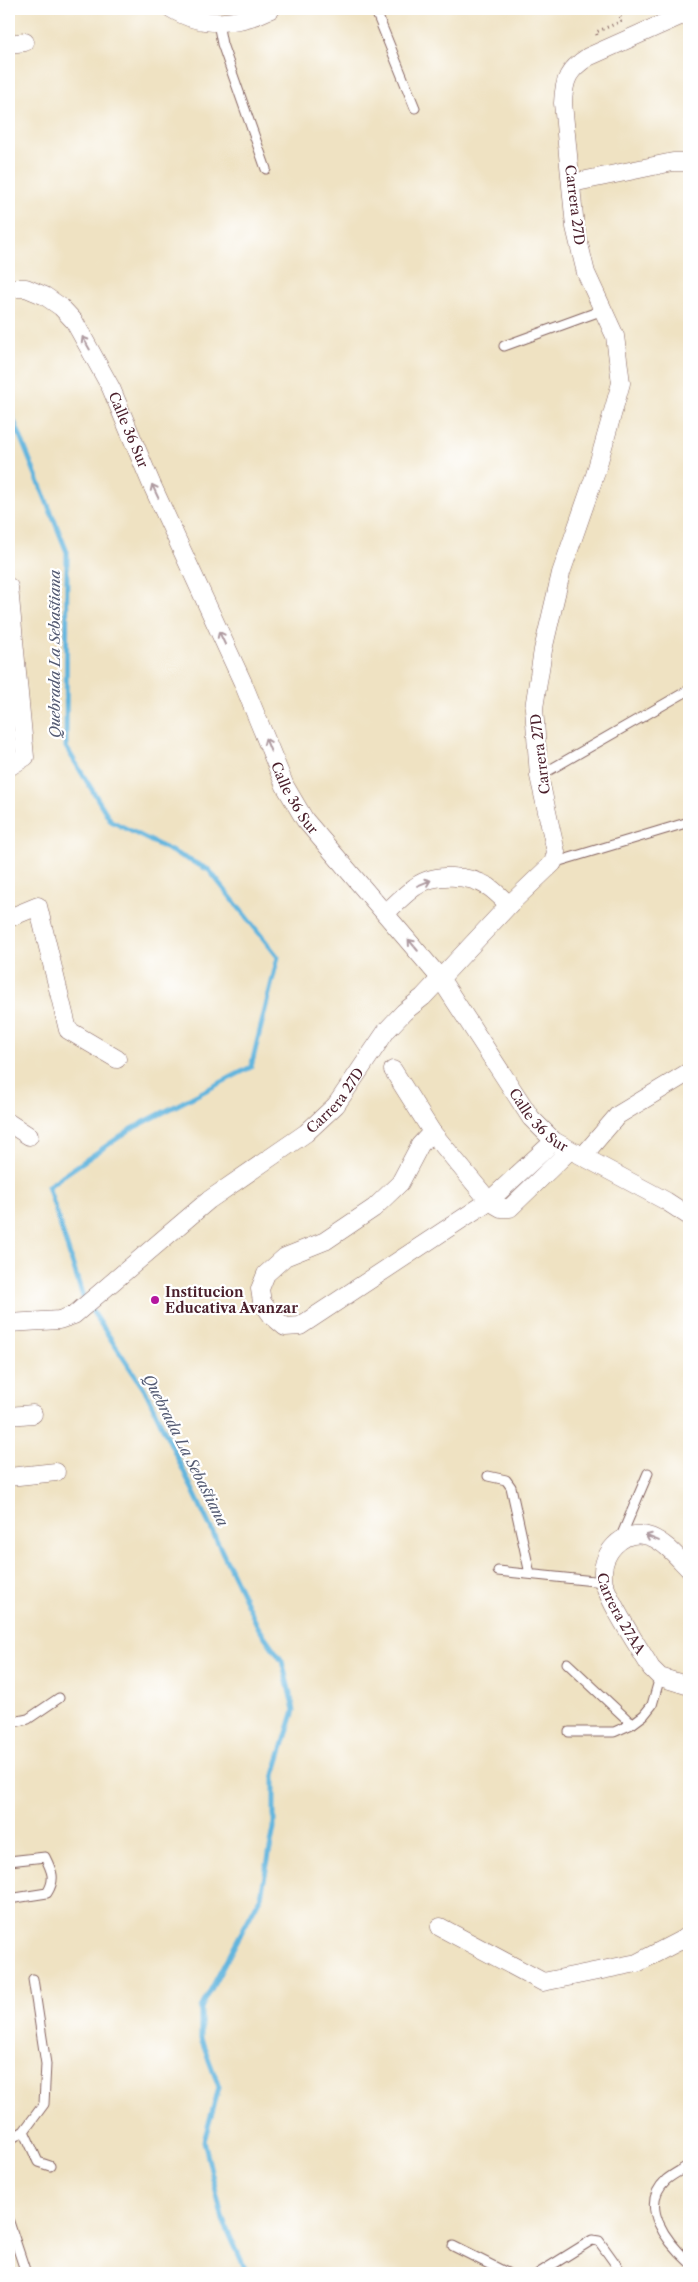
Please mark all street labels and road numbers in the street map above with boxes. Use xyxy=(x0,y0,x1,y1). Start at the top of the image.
street label: Carrera 27D xyxy=(561,164,589,246)
street label: Calle 36 Sur xyxy=(105,389,153,471)
street label: Carrera 27D xyxy=(526,713,554,795)
street label: Calle 36 Sur xyxy=(267,759,322,838)
street label: Carrera 27D xyxy=(302,1064,368,1137)
street label: Calle 36 Sur xyxy=(505,1085,571,1156)
street label: Carrera 27AA xyxy=(594,1572,650,1658)

